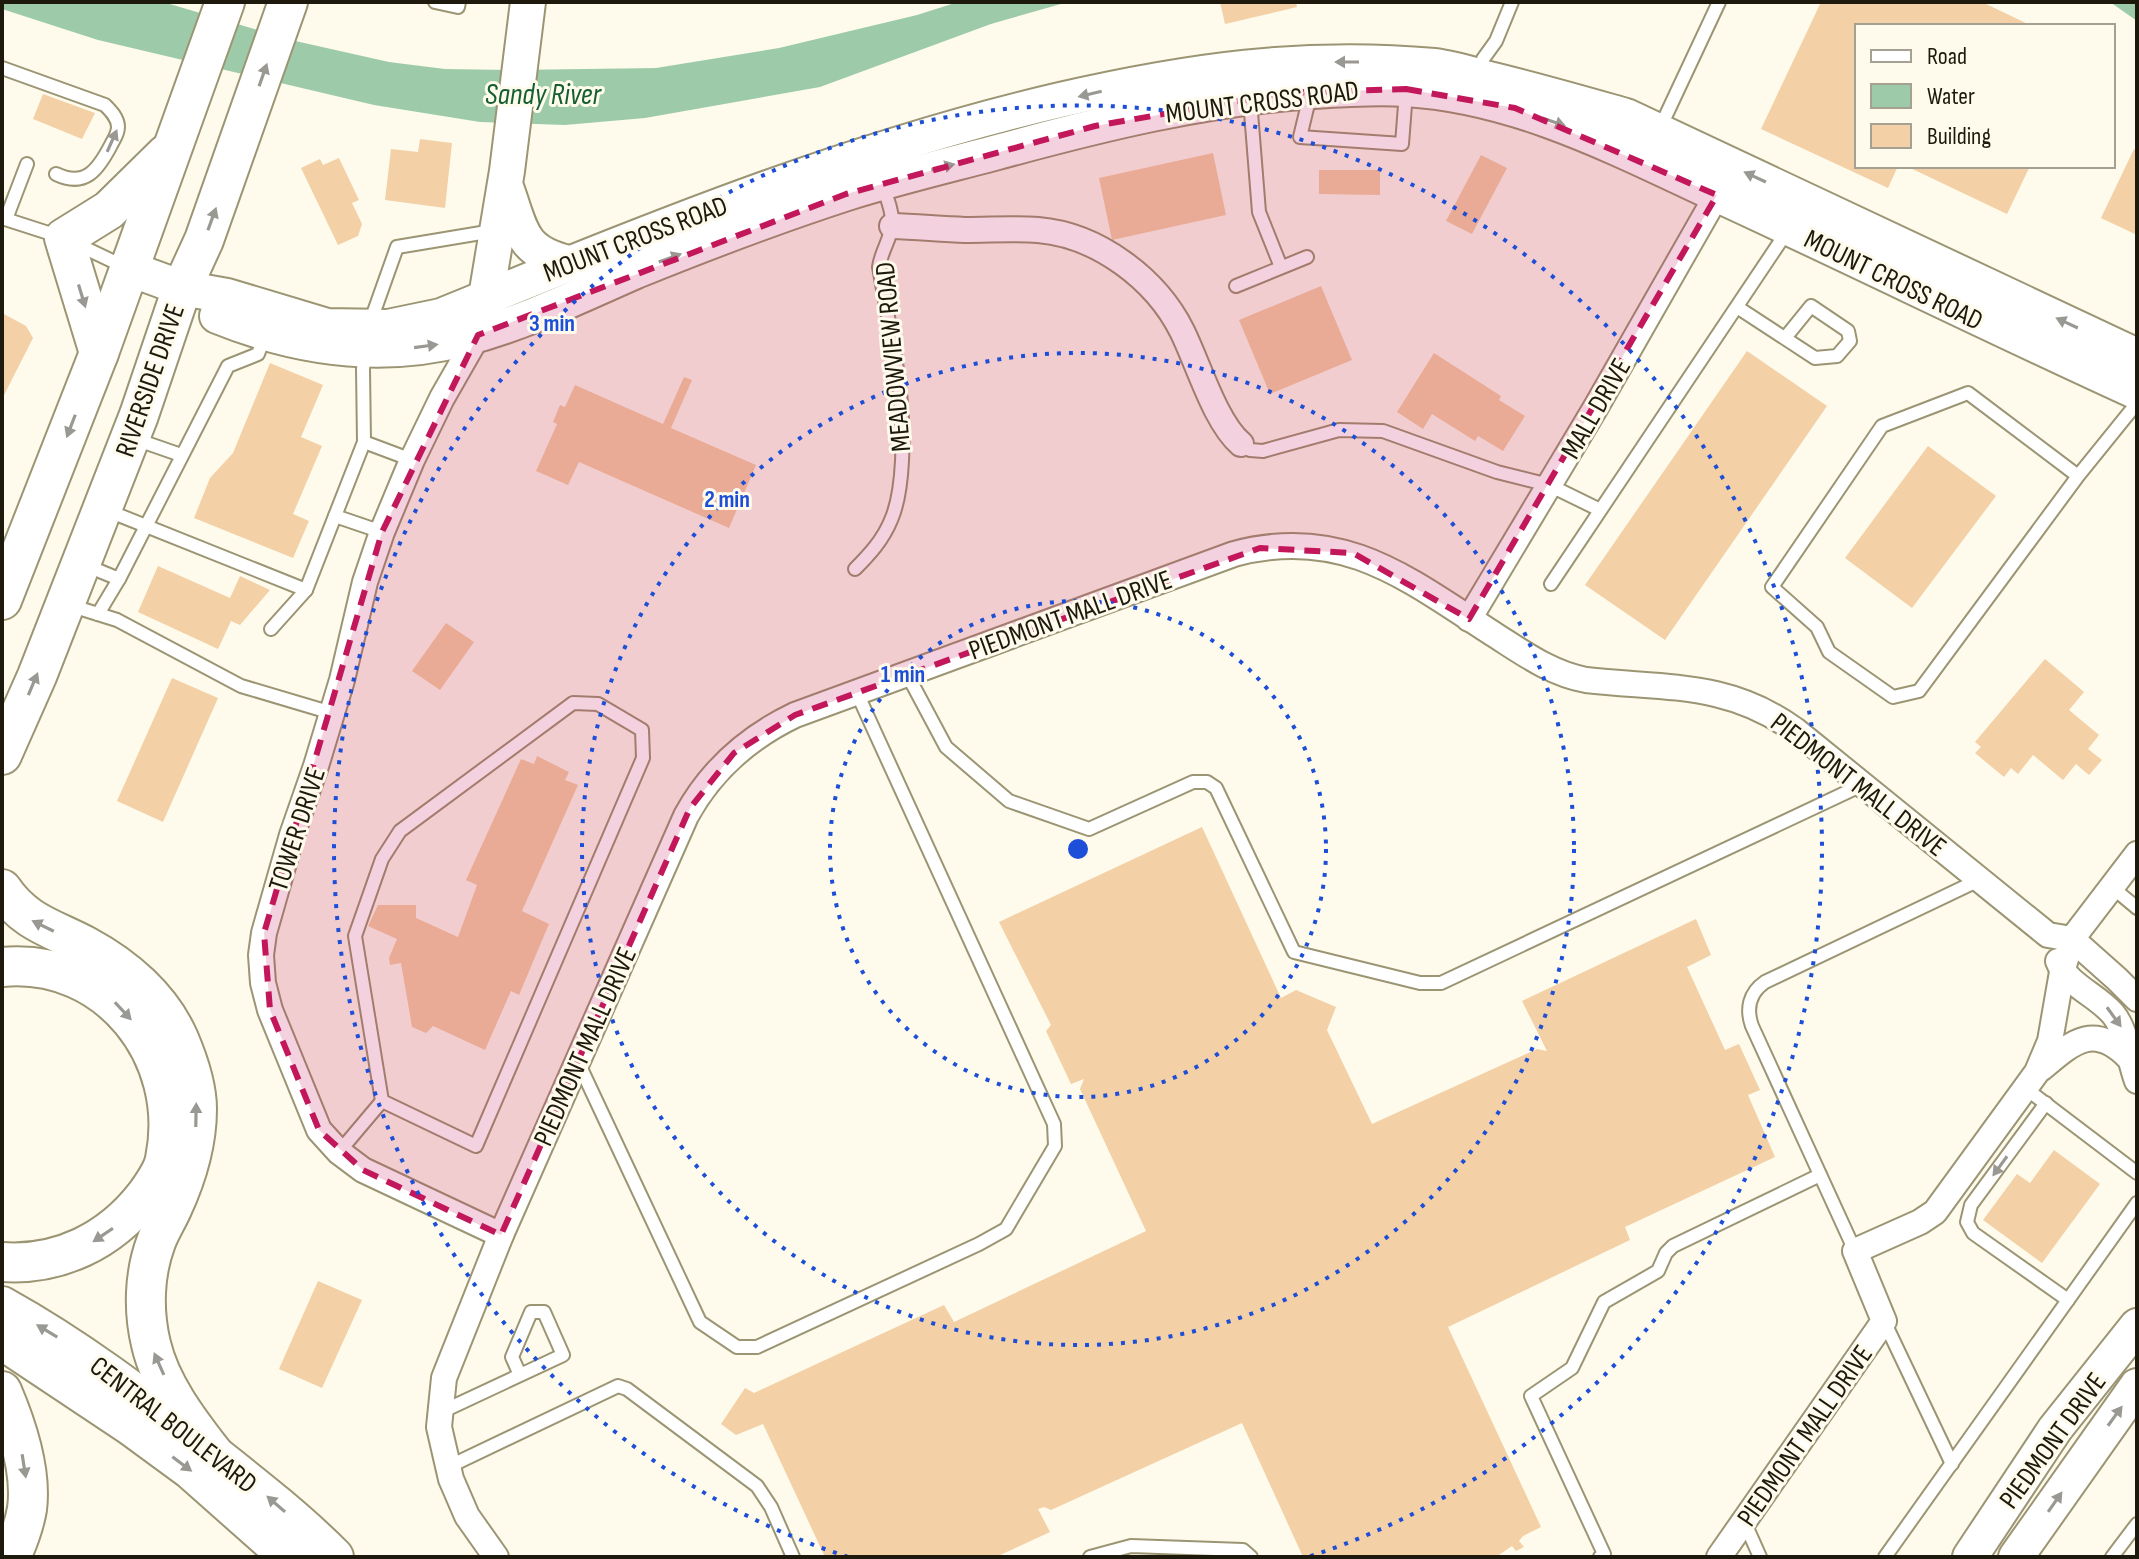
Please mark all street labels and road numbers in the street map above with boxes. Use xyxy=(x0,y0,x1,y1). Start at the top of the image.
street label: MOUNT CROSS ROAD xyxy=(1164,74,1361,131)
street label: MOUNT CROSS ROAD xyxy=(539,189,732,290)
street label: MOUNT CROSS ROAD xyxy=(1799,223,1988,338)
street label: MEADOWVIEW ROAD xyxy=(869,261,918,453)
street label: RIVERSIDE DRIVE xyxy=(109,300,192,461)
street label: MALL DRIVE xyxy=(1554,353,1638,465)
street label: PIEDMONT MALL DRIVE xyxy=(964,563,1177,667)
street label: PIEDMONT MALL DRIVE xyxy=(1764,706,1952,864)
street label: TOWER DRIVE xyxy=(262,763,333,896)
street label: PIEDMONT MALL DRIVE xyxy=(527,942,644,1151)
street label: PIEDMONT MALL DRIVE xyxy=(1730,1339,1880,1533)
street label: CENTRAL BOULEVARD xyxy=(83,1350,263,1501)
street label: PIEDMONT DRIVE xyxy=(1993,1367,2114,1515)

